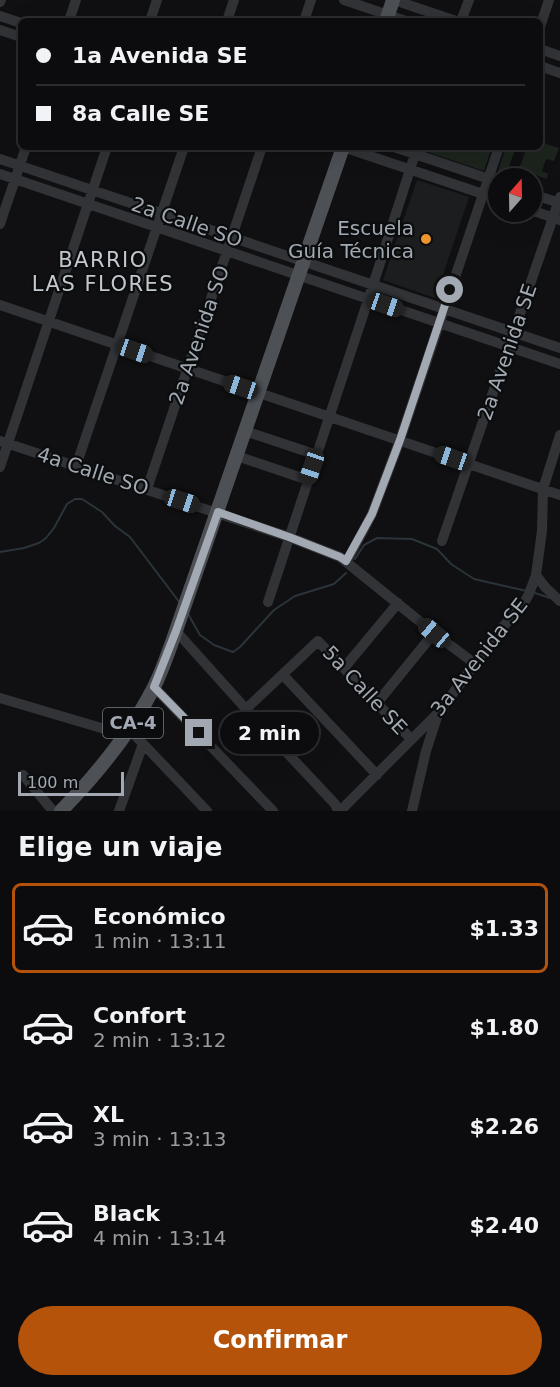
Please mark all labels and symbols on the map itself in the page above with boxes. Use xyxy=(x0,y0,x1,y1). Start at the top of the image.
north arrow xyxy=(488,168,542,222)
street label: 2a Calle SO xyxy=(128,192,246,252)
place label: Escuela Guía Técnica xyxy=(288,216,414,263)
marker: Escuela Guía Técnica xyxy=(419,232,433,246)
district label: BARRIO LAS FLORES xyxy=(32,248,174,296)
street label: 2a Avenida SO xyxy=(164,262,234,408)
route start xyxy=(436,276,463,303)
street label: 2a Avenida SE xyxy=(472,281,542,423)
car xyxy=(366,291,406,319)
car xyxy=(115,337,155,365)
car xyxy=(221,373,261,401)
street label: 4a Calle SO xyxy=(34,442,152,500)
car xyxy=(432,444,472,472)
car xyxy=(298,447,326,487)
car xyxy=(162,487,202,515)
street label: 3a Avenida SE xyxy=(426,593,532,721)
car xyxy=(414,615,454,651)
street label: 5a Calle SE xyxy=(318,641,412,739)
road number: CA-4 xyxy=(103,708,163,738)
callout: 2 min xyxy=(220,712,319,754)
route end xyxy=(185,719,212,746)
scale bar xyxy=(18,769,124,796)

